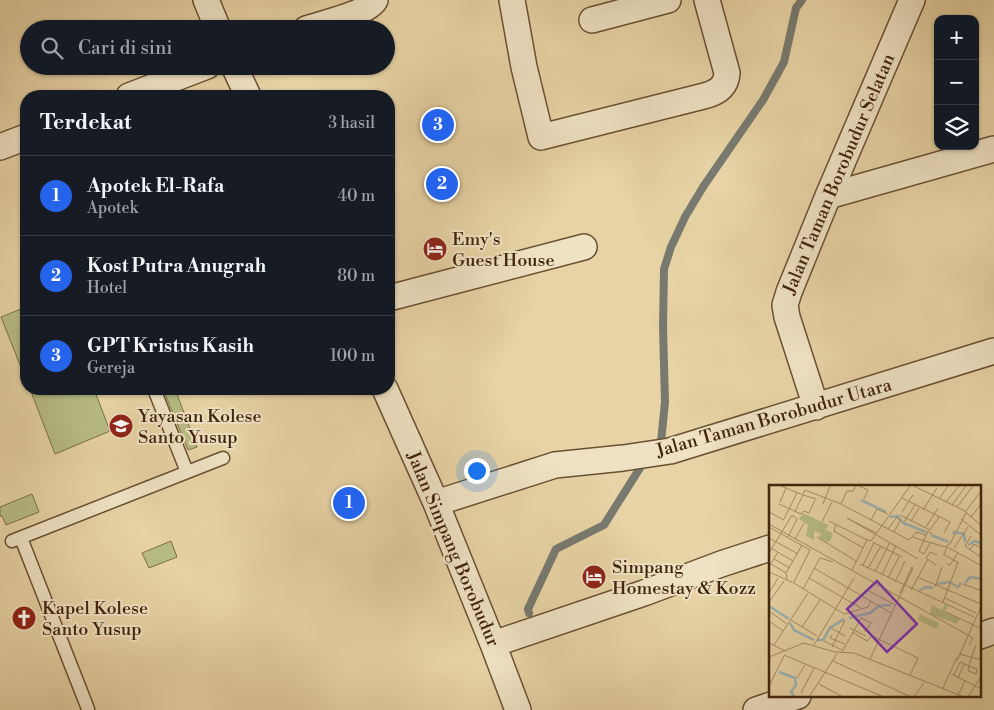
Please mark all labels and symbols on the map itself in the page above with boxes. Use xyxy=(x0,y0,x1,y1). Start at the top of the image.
street label: Jalan Taman Borobudur Selatan xyxy=(777,50,900,299)
pin: 3 xyxy=(422,106,454,144)
pin: 2 xyxy=(426,165,458,203)
place label: Emy's Guest House xyxy=(452,228,555,272)
hotel icon: Emy's Guest House xyxy=(422,236,448,262)
street label: Jalan Taman Borobudur Utara xyxy=(653,373,895,463)
place label: Yayasan Kolese Santo Yusup xyxy=(137,405,262,449)
school or university icon: Yayasan Kolese Santo Yusup xyxy=(108,413,134,439)
street label: Jalan Simpang Borobudur xyxy=(401,447,505,650)
your location xyxy=(464,458,490,484)
pin: 1 xyxy=(333,484,365,522)
inset map xyxy=(769,485,982,698)
place label: Simpang Homestay & Kozz xyxy=(612,556,756,600)
hotel icon: Simpang Homestay & Kozz xyxy=(581,564,607,590)
place label: Kapel Kolese Santo Yusup xyxy=(42,597,148,641)
church icon: Kapel Kolese Santo Yusup xyxy=(11,605,37,631)

